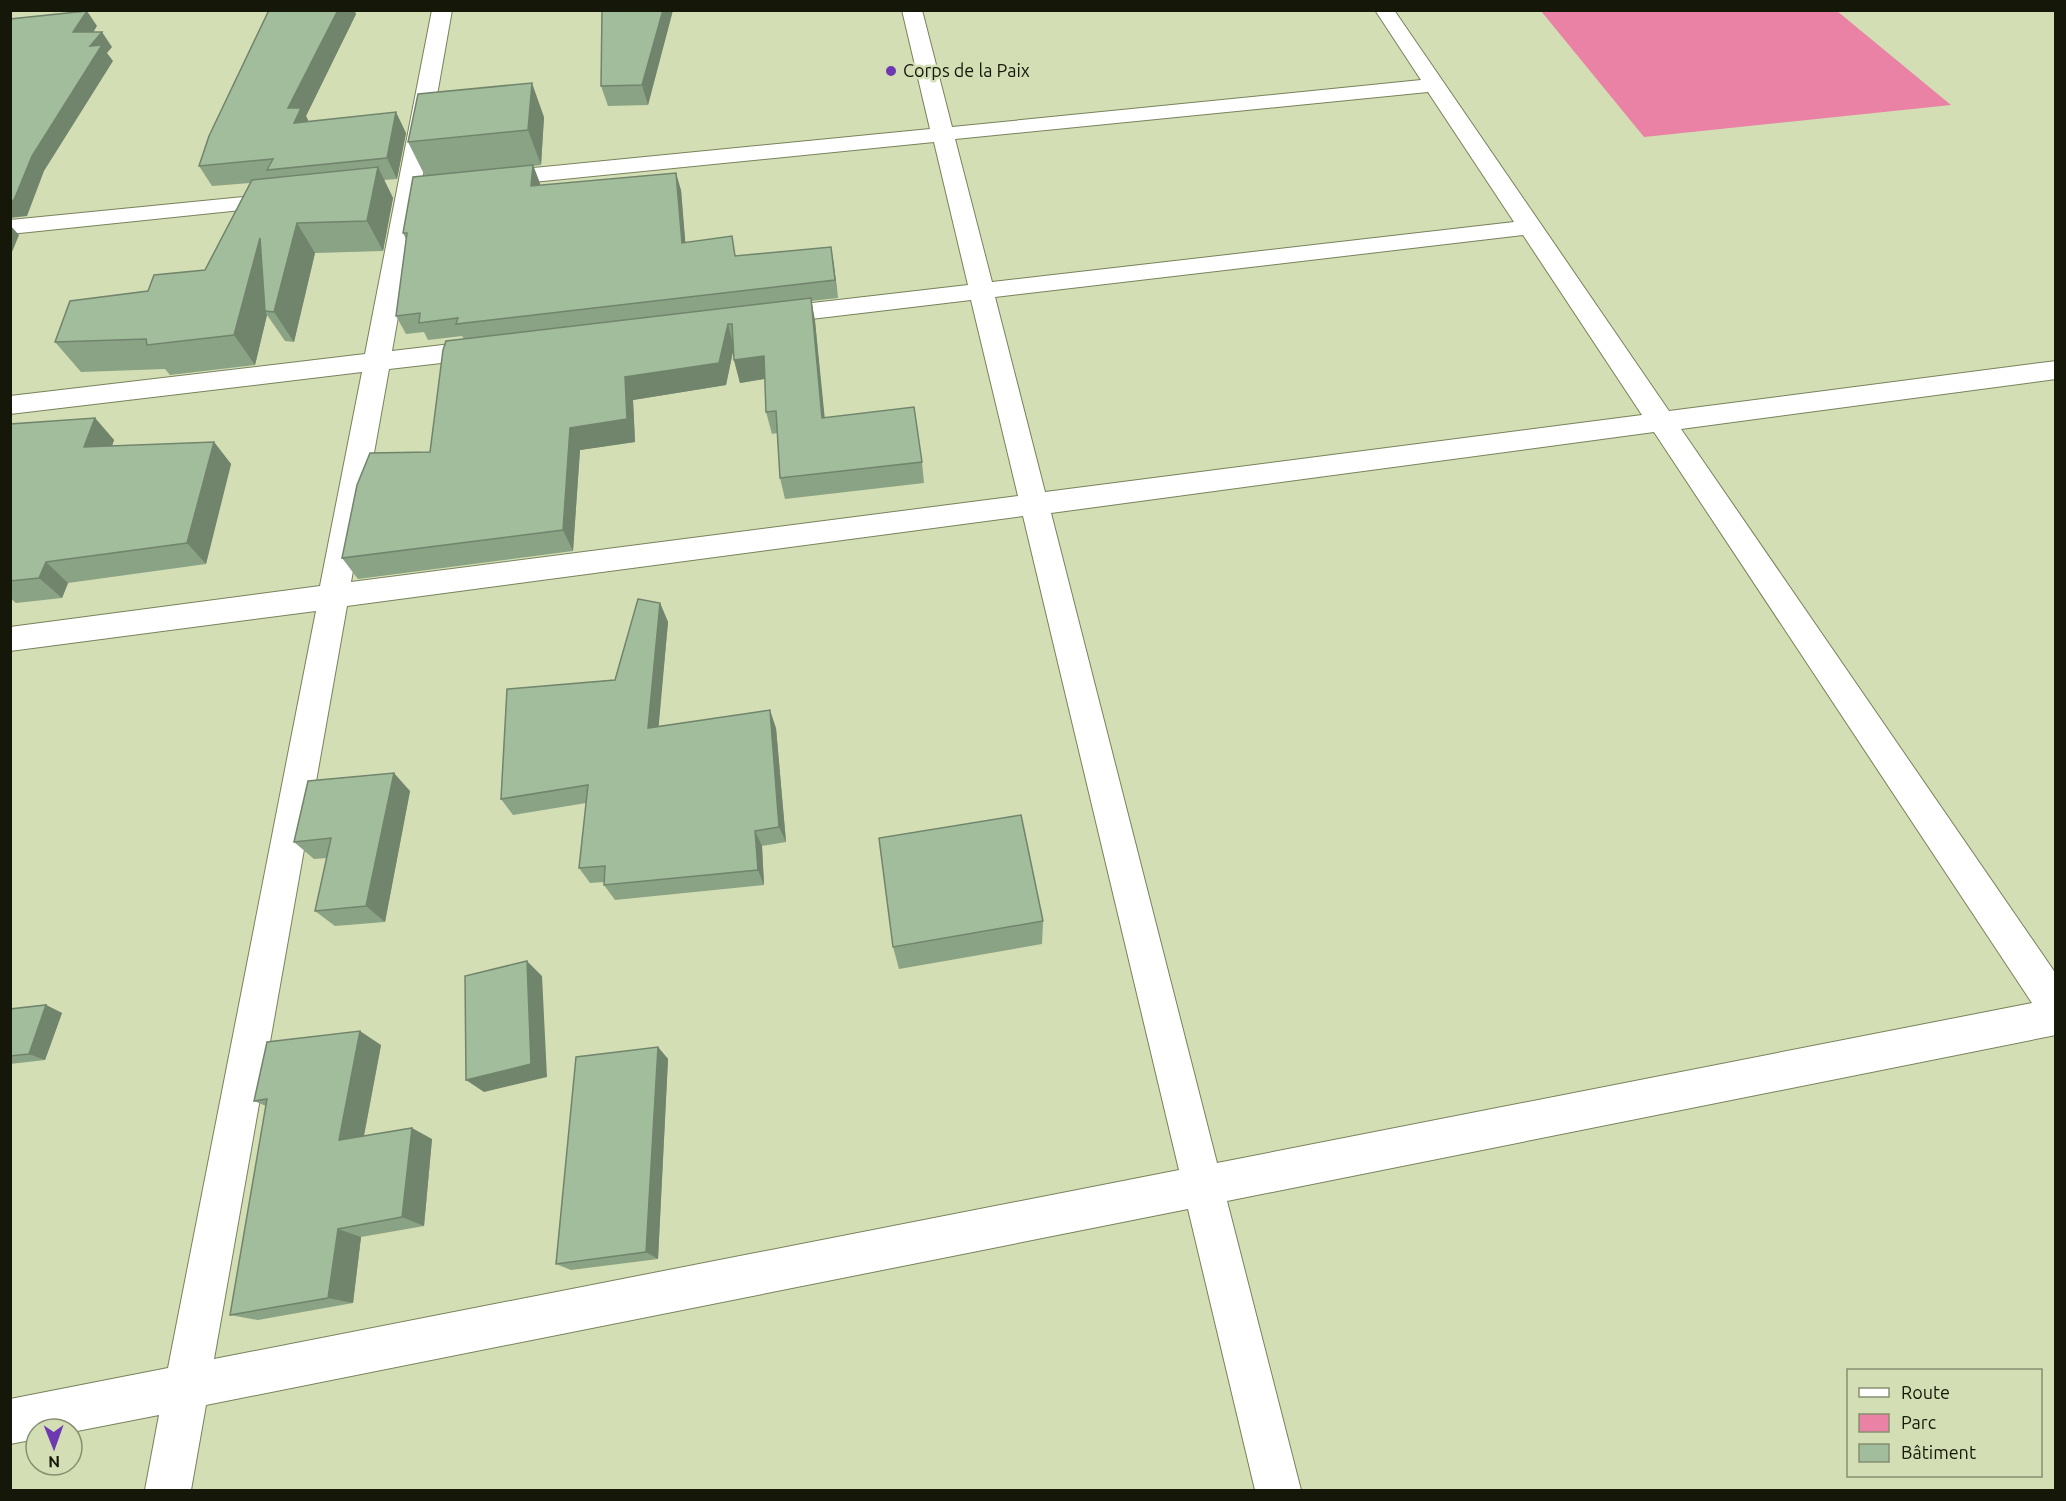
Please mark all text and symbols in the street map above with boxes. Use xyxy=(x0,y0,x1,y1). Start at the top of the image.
place label: Corps de la Paix xyxy=(903,60,1030,80)
marker: Corps de la Paix xyxy=(884,64,898,78)
legend xyxy=(1847,1369,2042,1477)
text: Route xyxy=(1901,1382,1950,1402)
text: Parc xyxy=(1901,1412,1936,1432)
north arrow xyxy=(24,1417,84,1477)
text: Bâtiment xyxy=(1901,1442,1976,1462)
text: N xyxy=(48,1453,60,1471)

